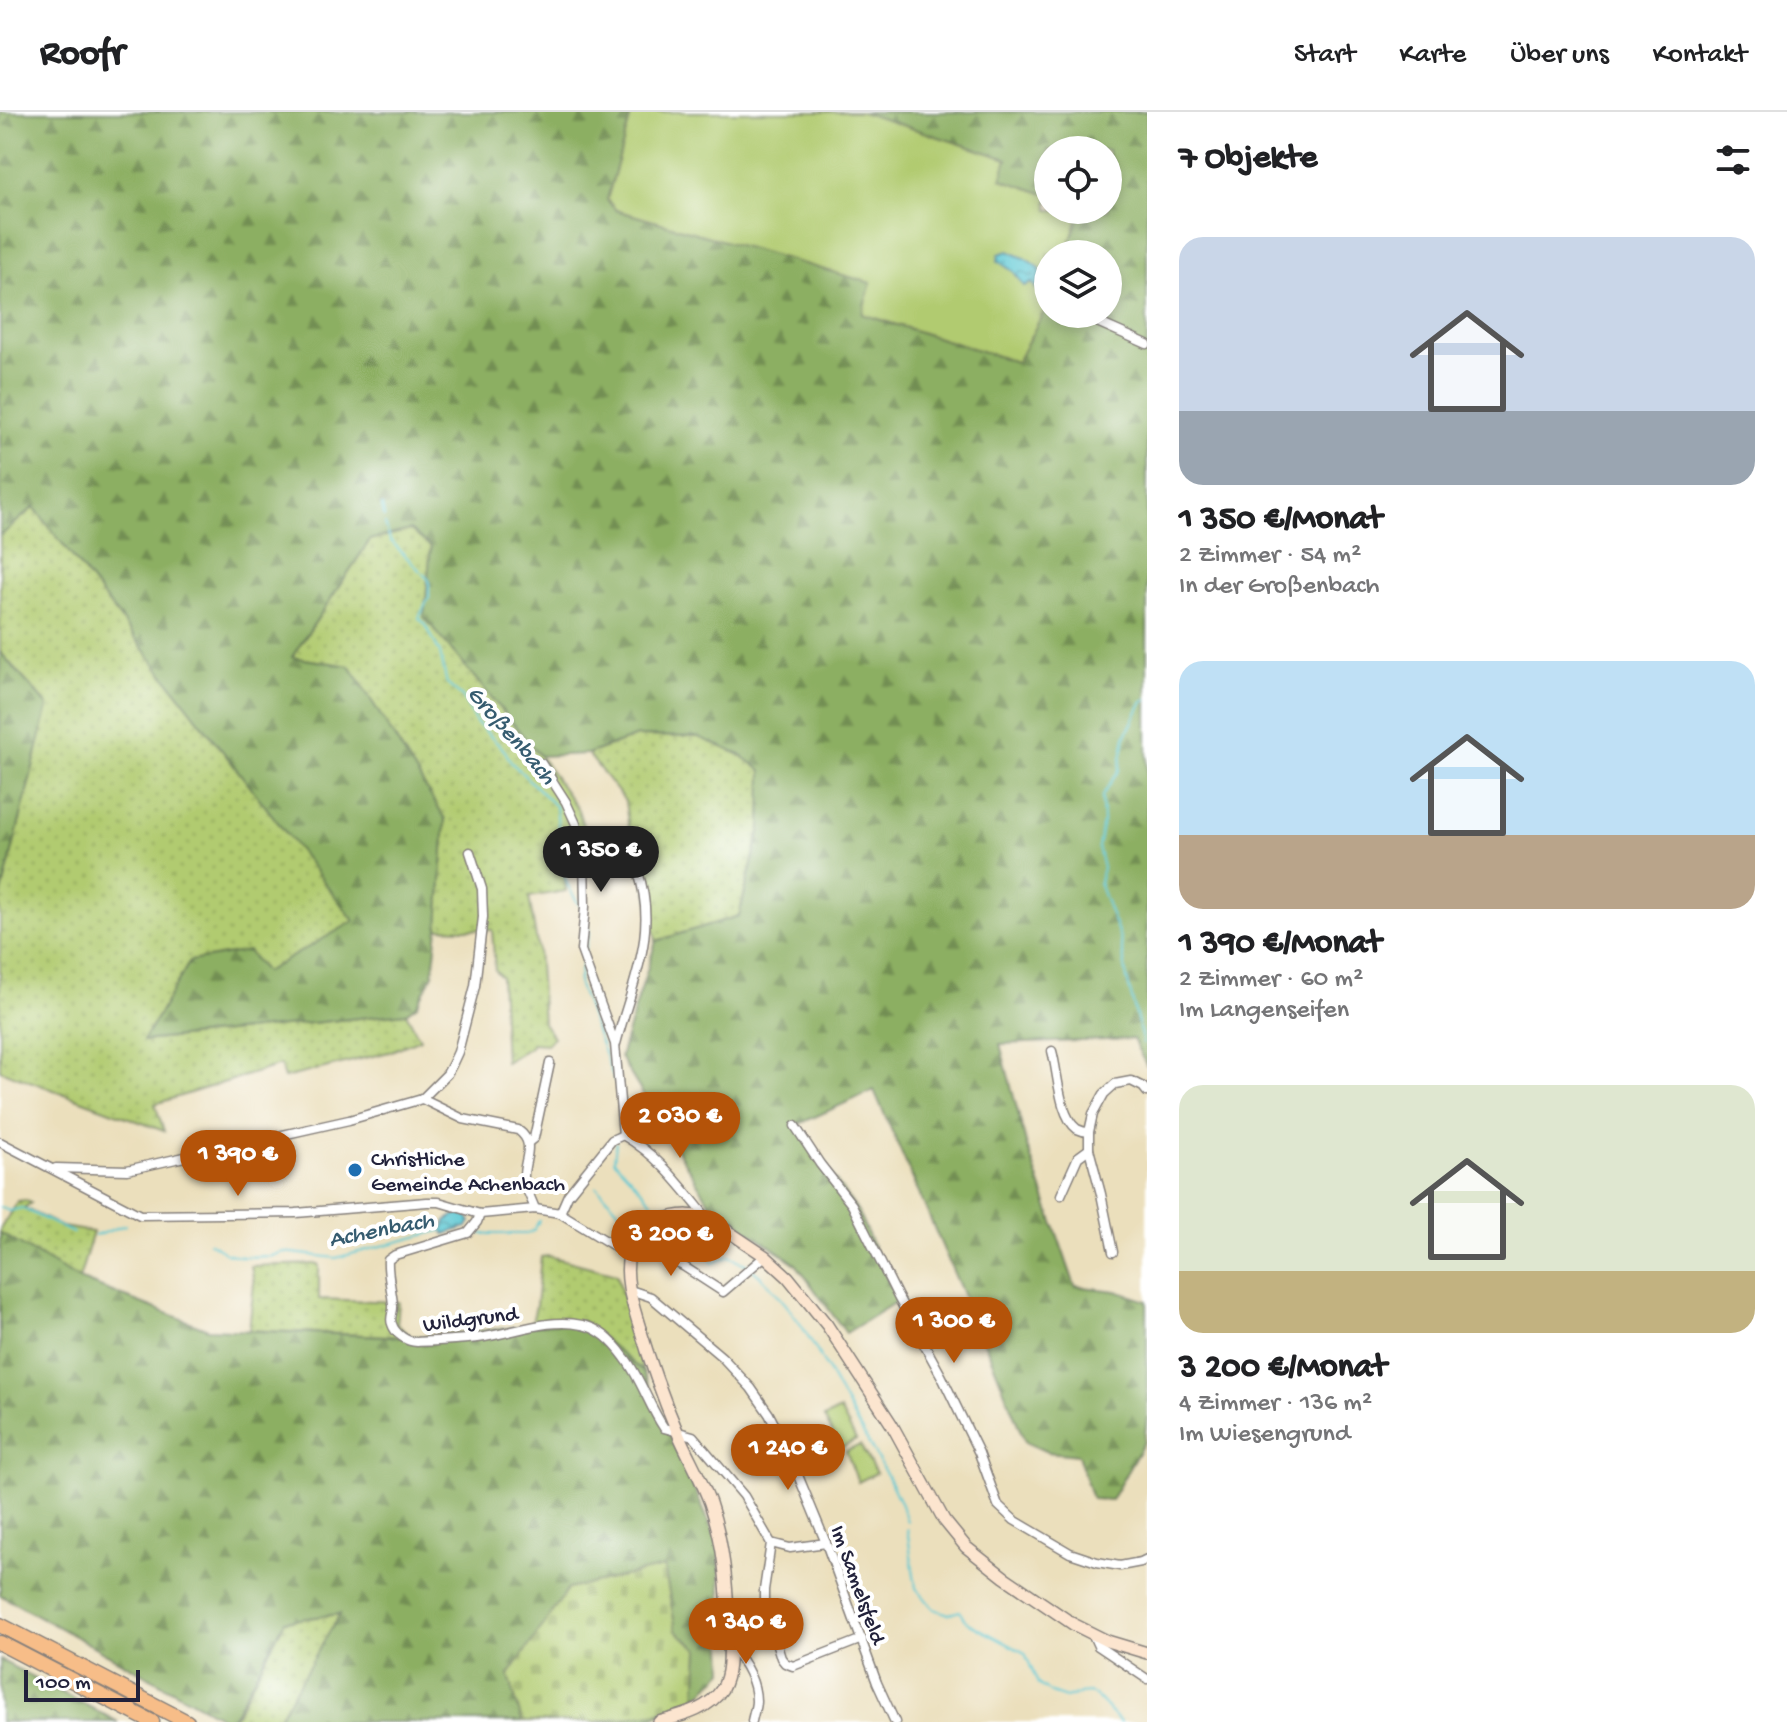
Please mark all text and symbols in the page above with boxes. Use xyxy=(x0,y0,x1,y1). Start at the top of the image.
text: Roofr xyxy=(40,33,124,77)
text: Start xyxy=(1294,39,1355,72)
text: Karte xyxy=(1399,39,1466,72)
text: Über uns xyxy=(1510,39,1609,72)
text: Kontakt xyxy=(1653,39,1747,72)
map controls xyxy=(1034,136,1122,328)
button: locate xyxy=(1034,136,1122,224)
icon: filters xyxy=(1711,138,1755,182)
text: 7 Objekte xyxy=(1179,140,1317,180)
button: layers xyxy=(1034,240,1122,328)
icon: home xyxy=(1395,289,1539,433)
text: 1 350 €/Monat xyxy=(1179,501,1382,541)
text: 2 Zimmer · 54 m² xyxy=(1179,541,1361,572)
text: In der Großenbach xyxy=(1179,572,1379,603)
water label: Großenbach xyxy=(460,681,562,792)
icon: home xyxy=(1395,713,1539,857)
pin: 1 350 € xyxy=(527,826,675,894)
text: 1 350 € xyxy=(561,836,641,867)
text: 1 390 €/Monat xyxy=(1179,925,1381,965)
text: 2 Zimmer · 60 m² xyxy=(1179,965,1363,996)
text: Im Langenseifen xyxy=(1179,996,1349,1027)
pin: 2 030 € xyxy=(606,1092,754,1160)
text: 2 030 € xyxy=(638,1102,722,1133)
pin: 1 390 € xyxy=(164,1130,312,1198)
icon: home xyxy=(1395,1137,1539,1281)
text: 1 390 € xyxy=(198,1140,278,1171)
place label: Christliche Gemeinde Achenbach xyxy=(371,1148,565,1199)
marker: Christliche Gemeinde Achenbach xyxy=(346,1161,364,1179)
water label: Achenbach xyxy=(327,1207,438,1256)
pin: 3 200 € xyxy=(597,1210,745,1278)
text: 3 200 € xyxy=(629,1220,713,1251)
pin: 1 300 € xyxy=(880,1297,1028,1365)
street label: Wildgrund xyxy=(422,1302,521,1340)
text: 1 300 € xyxy=(913,1307,995,1338)
text: 3 200 €/Monat xyxy=(1179,1349,1387,1389)
text: 4 Zimmer · 136 m² xyxy=(1179,1389,1372,1420)
text: Im Wiesengrund xyxy=(1179,1420,1350,1451)
pin: 1 240 € xyxy=(714,1424,862,1492)
text: 1 240 € xyxy=(749,1434,827,1465)
street label: Im Samelsfeld xyxy=(823,1523,890,1650)
pin: 1 340 € xyxy=(672,1598,820,1666)
text: 1 340 € xyxy=(707,1608,785,1639)
scale bar xyxy=(24,1666,140,1702)
text: 100 m xyxy=(36,1671,91,1697)

